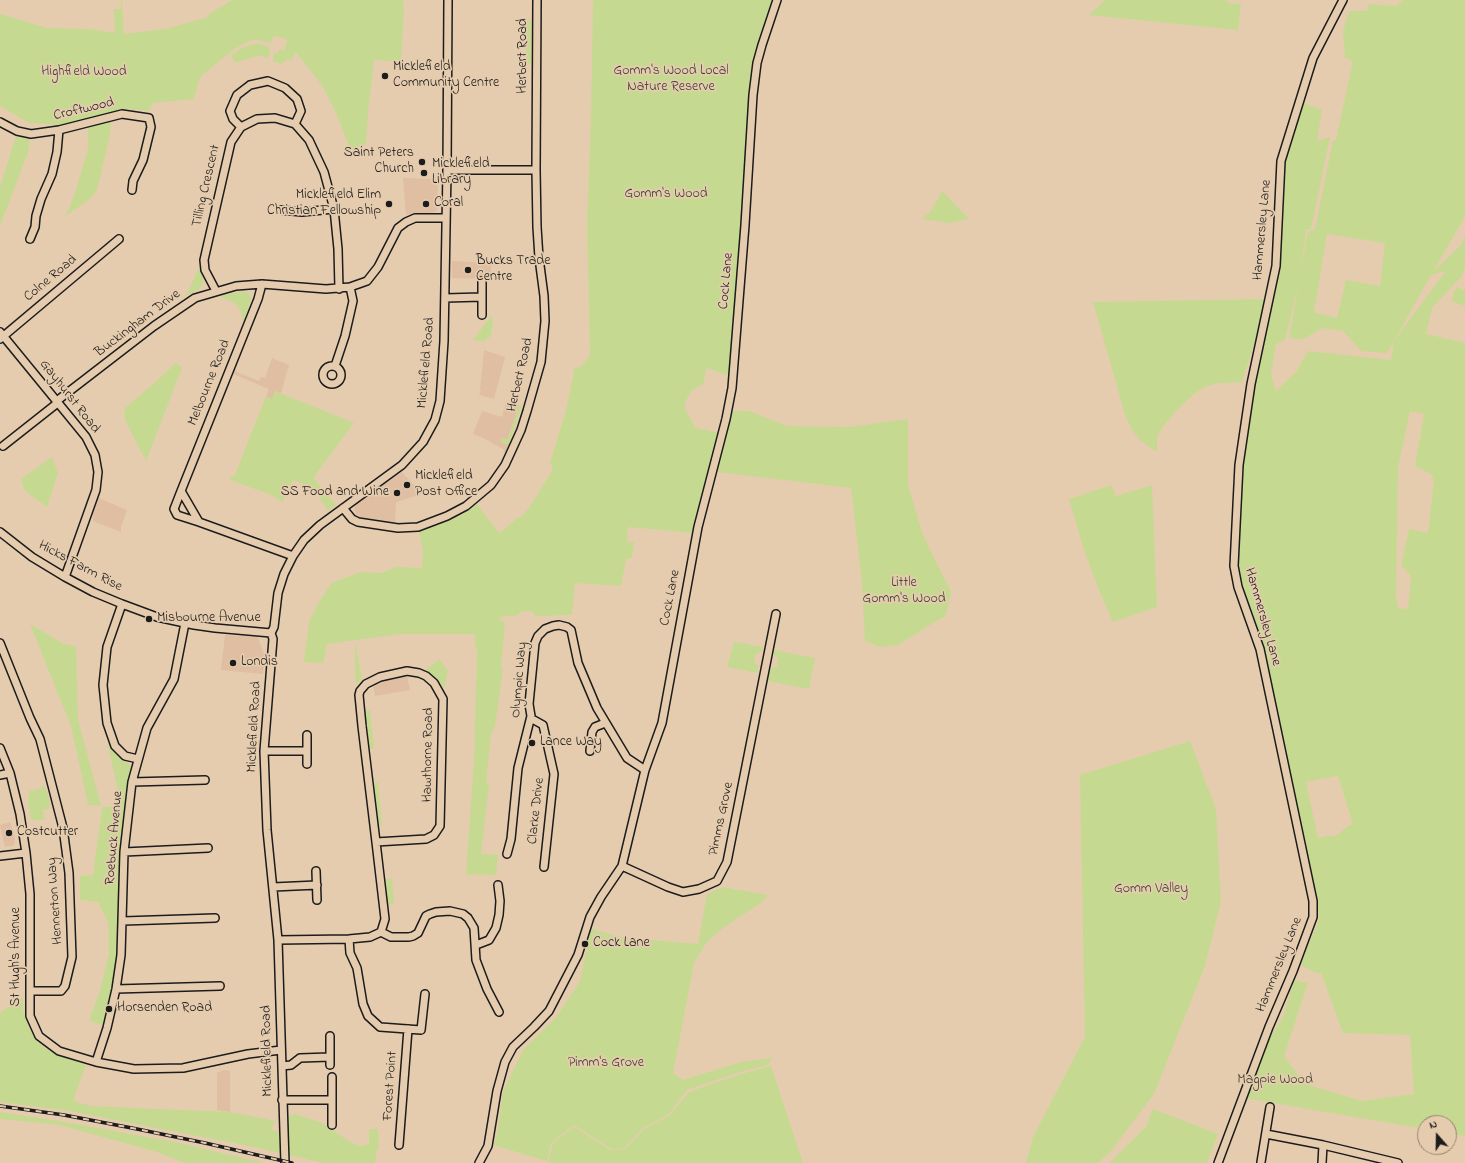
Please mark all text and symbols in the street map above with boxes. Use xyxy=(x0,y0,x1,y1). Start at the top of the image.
street label: Herbert Road xyxy=(516,18,532,94)
place label: Micklefield Community Centre xyxy=(393,60,499,92)
park label: Gomm's Wood Local Nature Reserve xyxy=(613,64,729,96)
park label: Highfield Wood xyxy=(41,65,127,81)
marker: Micklefield Community Centre xyxy=(380,71,390,81)
street label: Croftwood xyxy=(52,95,116,125)
street label: Tilling Crescent xyxy=(189,143,225,229)
place label: Saint Peters Church xyxy=(344,146,414,178)
marker: Saint Peters Church xyxy=(417,157,427,167)
place label: Micklefield Library xyxy=(432,157,489,190)
marker: Micklefield Library xyxy=(419,168,429,178)
street label: Hammersley Lane xyxy=(1250,179,1276,281)
park label: Gomm's Wood xyxy=(624,187,708,203)
place label: Micklefield Elim Christian Fellowship xyxy=(267,188,381,220)
place label: Coral xyxy=(434,196,463,212)
marker: Micklefield Elim Christian Fellowship xyxy=(384,199,394,209)
marker: Coral xyxy=(421,199,431,209)
street label: Colne Road xyxy=(21,252,81,306)
street label: Cock Lane xyxy=(716,252,738,310)
place label: Bucks Trade Centre xyxy=(476,254,550,286)
marker: Bucks Trade Centre xyxy=(463,265,473,275)
street label: Buckingham Drive xyxy=(92,286,184,362)
street label: Micklefield Road xyxy=(415,317,439,409)
street label: Herbert Road xyxy=(504,336,538,414)
street label: Melbourne Road xyxy=(185,338,235,428)
street label: Gayhurst Road xyxy=(35,357,103,437)
place label: Micklefield Post Office xyxy=(415,469,477,502)
marker: Micklefield Post Office xyxy=(402,480,412,490)
place label: SS Food and Wine xyxy=(281,485,389,501)
marker: SS Food and Wine xyxy=(392,488,402,498)
street label: Hicks Farm Rise xyxy=(35,538,125,596)
street label: Hammersley Lane xyxy=(1240,566,1284,668)
street label: Cock Lane xyxy=(657,569,685,627)
park label: Little Gomm's Wood xyxy=(862,576,946,608)
place label: Misbourne Avenue xyxy=(157,611,261,627)
marker: Misbourne Avenue xyxy=(144,614,154,624)
street label: Olympic Way xyxy=(508,641,532,719)
place label: Londis xyxy=(241,655,278,671)
marker: Londis xyxy=(228,658,238,668)
street label: Micklefield Road xyxy=(244,681,266,773)
street label: Hawthorne Road xyxy=(420,707,438,803)
place label: Lance Way xyxy=(540,735,602,751)
marker: Lance Way xyxy=(527,738,537,748)
street label: Clarke Drive xyxy=(525,777,549,845)
street label: Pimms Grove xyxy=(706,781,738,857)
street label: Roebuck Avenue xyxy=(103,790,127,886)
place label: Costcutter xyxy=(17,825,78,841)
marker: Costcutter xyxy=(4,828,14,838)
street label: Hennerton Way xyxy=(45,857,67,945)
park label: Gomm Valley xyxy=(1114,882,1188,898)
street label: St Hugh's Avenue xyxy=(9,907,25,1007)
street label: Hammersley Lane xyxy=(1253,915,1307,1015)
place label: Cock Lane xyxy=(593,936,650,952)
marker: Cock Lane xyxy=(580,939,590,949)
place label: Horsenden Road xyxy=(117,1001,212,1017)
marker: Horsenden Road xyxy=(104,1004,114,1014)
street label: Micklefield Road xyxy=(259,1005,277,1097)
street label: Forest Point xyxy=(380,1051,402,1121)
park label: Pimm's Grove xyxy=(568,1056,644,1072)
park label: Magpie Wood xyxy=(1237,1073,1313,1089)
north arrow xyxy=(1417,1115,1457,1155)
text: N xyxy=(1427,1116,1439,1133)

